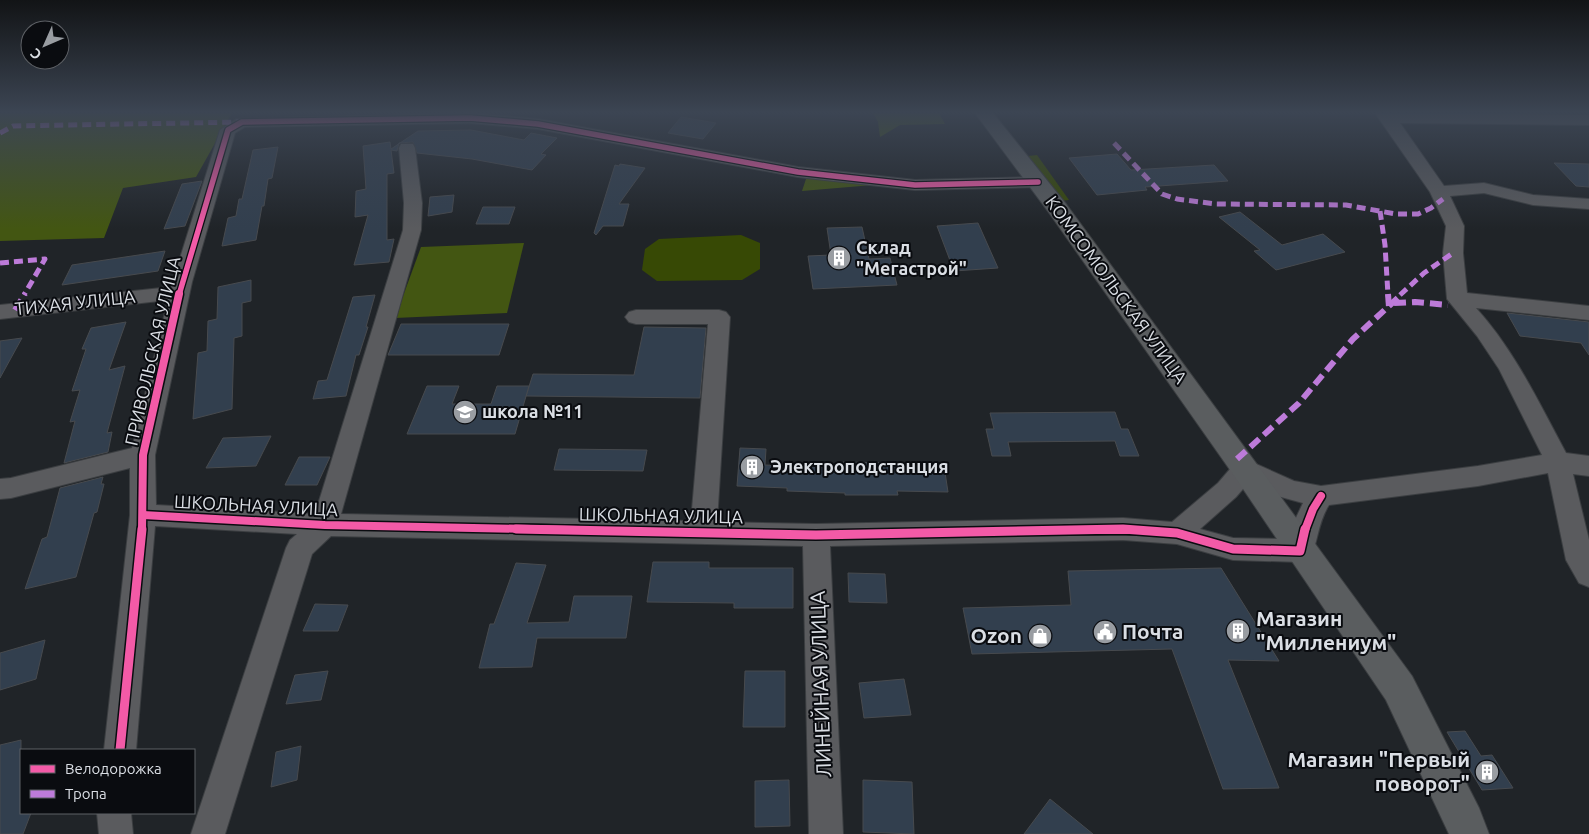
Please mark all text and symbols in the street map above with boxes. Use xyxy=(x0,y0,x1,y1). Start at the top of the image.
north arrow xyxy=(20,20,70,70)
text: С xyxy=(27,45,45,63)
street label: КОМСОМОЛЬСКАЯ УЛИЦА xyxy=(1042,192,1192,387)
place label: Склад "Мегастрой" xyxy=(856,237,967,278)
building icon: Склад "Мегастрой" xyxy=(826,245,852,271)
street label: ПРИВОЛЬСКАЯ УЛИЦА xyxy=(120,254,184,447)
street label: ТИХАЯ УЛИЦА xyxy=(14,286,136,318)
school or university icon: школа №11 xyxy=(452,399,478,425)
place label: школа №11 xyxy=(482,401,583,421)
building icon: Электроподстанция xyxy=(739,454,765,480)
place label: Электроподстанция xyxy=(770,456,949,476)
street label: ШКОЛЬНАЯ УЛИЦА xyxy=(174,491,339,519)
street label: ШКОЛЬНАЯ УЛИЦА xyxy=(579,504,744,526)
street label: ЛИНЕЙНАЯ УЛИЦА xyxy=(805,590,835,778)
place label: Магазин "Миллениум" xyxy=(1256,606,1396,654)
building icon: Магазин "Миллениум" xyxy=(1225,618,1251,644)
public building icon: Почта xyxy=(1092,619,1118,645)
place label: Почта xyxy=(1122,619,1183,643)
place label: Ozon xyxy=(971,623,1022,647)
shop icon: Ozon xyxy=(1027,623,1053,649)
place label: Магазин "Первый поворот" xyxy=(1287,747,1470,795)
legend xyxy=(20,749,195,814)
building icon: Магазин "Первый поворот" xyxy=(1474,759,1500,785)
text: Велодорожка xyxy=(65,760,162,777)
text: Тропа xyxy=(65,785,107,802)

